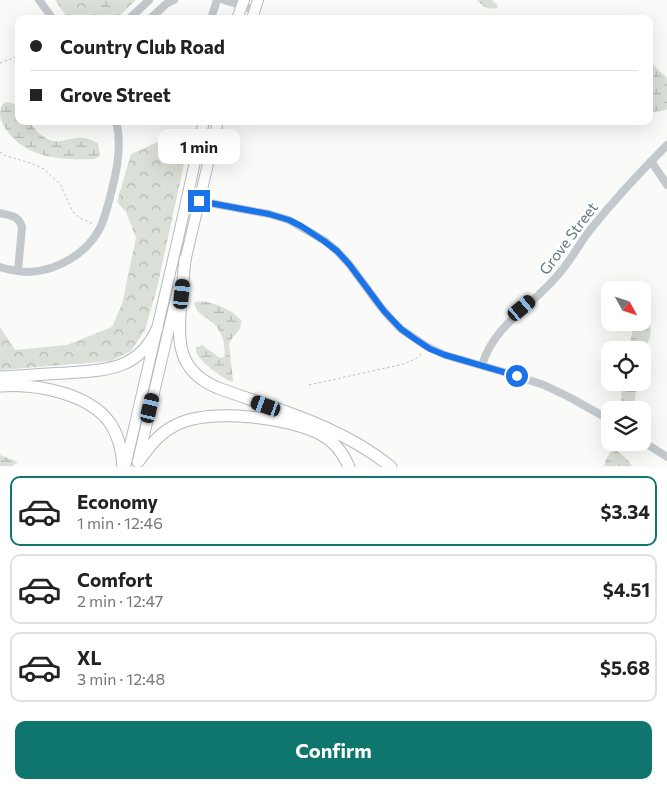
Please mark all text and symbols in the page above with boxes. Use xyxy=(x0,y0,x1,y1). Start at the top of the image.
text: Country Club Road xyxy=(60,35,225,58)
text: Grove Street xyxy=(60,83,171,106)
callout: 1 min xyxy=(158,128,240,164)
text: 1 min xyxy=(180,137,218,156)
route end xyxy=(188,190,210,212)
street label: Grove Street xyxy=(535,198,601,278)
car xyxy=(172,278,191,310)
north arrow xyxy=(601,281,651,331)
map controls xyxy=(601,281,651,451)
car xyxy=(505,293,538,323)
button: locate xyxy=(601,341,651,391)
route start xyxy=(506,365,528,387)
car xyxy=(139,392,160,424)
car xyxy=(249,394,282,418)
button: layers xyxy=(601,401,651,451)
icon: car xyxy=(17,489,62,534)
text: Economy xyxy=(77,490,158,513)
text: $3.34 xyxy=(601,500,650,523)
text: 1 min · 12:46 xyxy=(77,513,163,532)
icon: car xyxy=(17,567,62,612)
text: Comfort xyxy=(77,568,153,591)
text: $4.51 xyxy=(603,578,650,601)
text: 2 min · 12:47 xyxy=(77,591,163,610)
icon: car xyxy=(17,645,62,690)
text: XL xyxy=(77,646,102,669)
text: $5.68 xyxy=(600,656,650,679)
text: 3 min · 12:48 xyxy=(77,669,165,688)
button: Confirm xyxy=(15,721,652,779)

